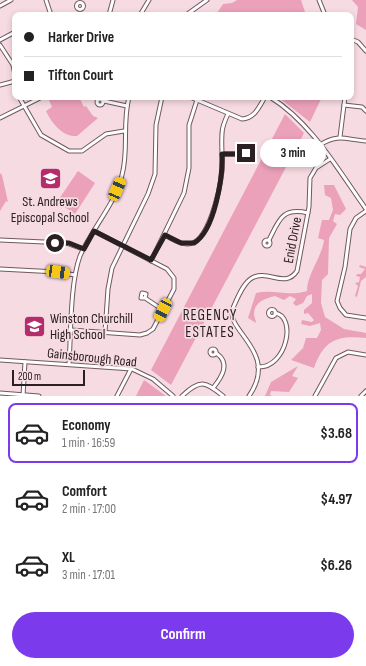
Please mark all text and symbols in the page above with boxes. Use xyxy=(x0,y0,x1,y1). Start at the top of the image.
text: Harker Drive xyxy=(48,28,114,47)
text: Tifton Court xyxy=(48,66,113,85)
callout: 3 min xyxy=(260,139,326,167)
route end xyxy=(237,144,255,162)
text: 3 min xyxy=(281,145,305,161)
school or university icon: St. Andrews Episcopal School xyxy=(37,166,63,192)
car xyxy=(107,176,127,202)
place label: St. Andrews Episcopal School xyxy=(11,193,89,226)
street label: Enid Drive xyxy=(280,215,305,265)
route start xyxy=(46,234,64,252)
car xyxy=(45,264,71,280)
car xyxy=(152,297,174,323)
district label: REGENCY ESTATES xyxy=(183,306,237,342)
place label: Winston Churchill High School xyxy=(50,310,133,343)
school or university icon: Winston Churchill High School xyxy=(22,313,48,339)
street label: Gainsborough Road xyxy=(46,344,138,371)
scale bar xyxy=(12,368,85,387)
text: 200 m xyxy=(18,370,41,383)
icon: car xyxy=(14,415,50,451)
text: Economy xyxy=(62,416,111,435)
text: $3.68 xyxy=(320,424,352,443)
text: 1 min · 16:59 xyxy=(62,435,115,451)
icon: car xyxy=(14,481,50,517)
text: Comfort xyxy=(62,482,107,501)
text: $4.97 xyxy=(320,490,352,509)
text: 2 min · 17:00 xyxy=(62,501,116,517)
icon: car xyxy=(14,547,50,583)
text: XL xyxy=(62,548,75,567)
text: $6.26 xyxy=(320,556,352,575)
text: 3 min · 17:01 xyxy=(62,567,115,583)
button: Confirm xyxy=(12,612,354,658)

